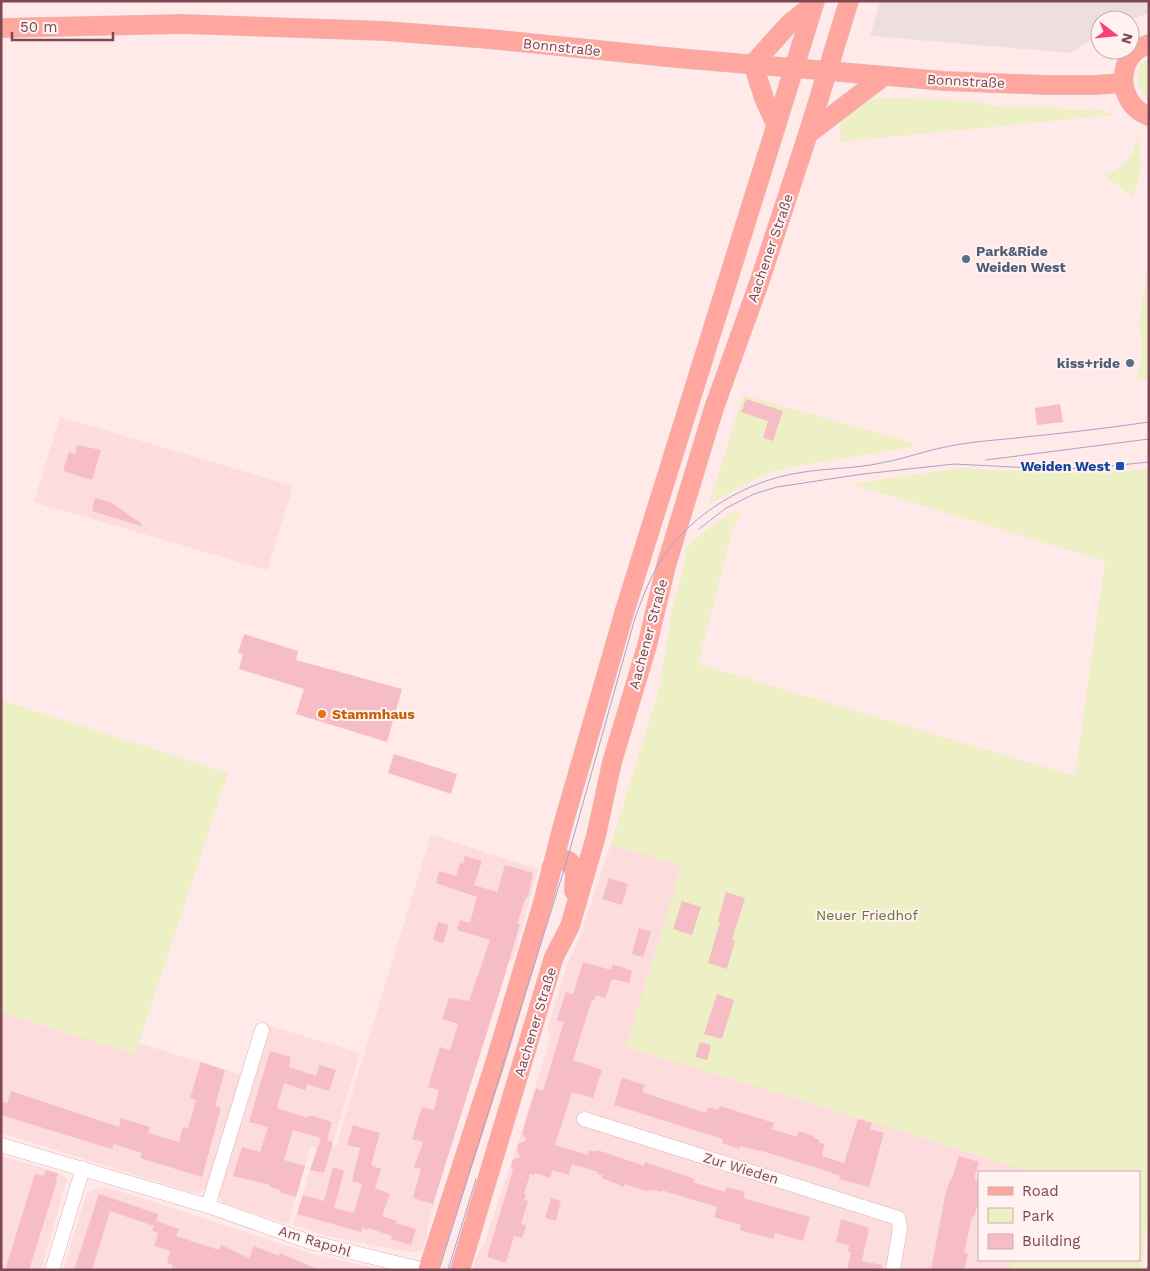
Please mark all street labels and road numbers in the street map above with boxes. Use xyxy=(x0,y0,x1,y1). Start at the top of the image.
street label: Bonnstraße xyxy=(522,35,602,59)
street label: Bonnstraße xyxy=(926,71,1006,91)
street label: Aachener Straße xyxy=(744,192,796,304)
street label: Aachener Straße xyxy=(626,577,670,691)
street label: Aachener Straße xyxy=(511,965,559,1079)
street label: Zur Wieden xyxy=(701,1149,781,1187)
street label: Am Rapohl xyxy=(277,1222,354,1260)

